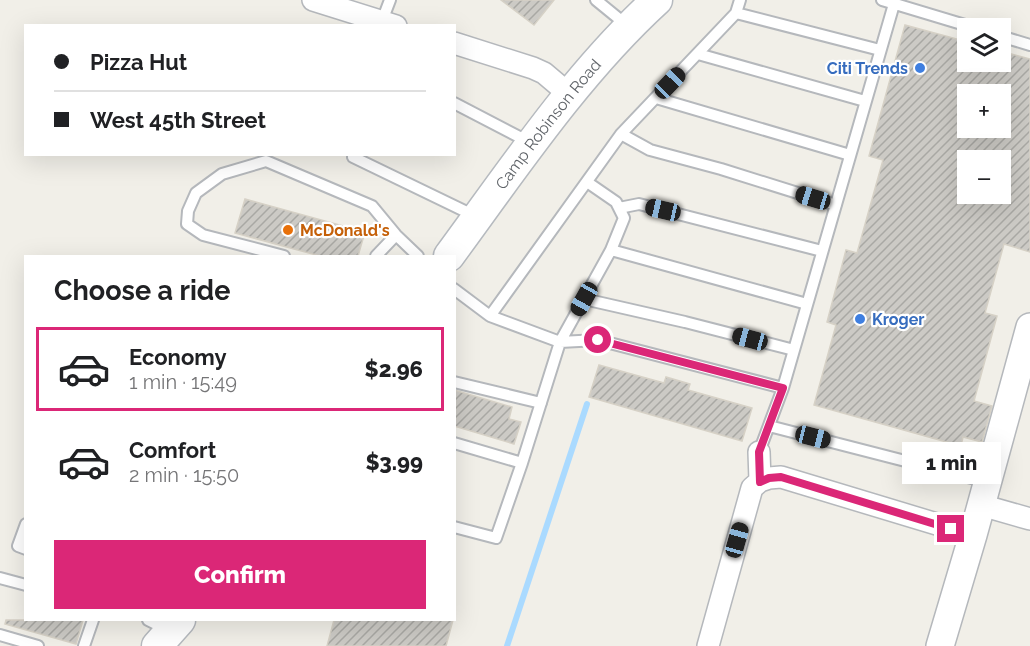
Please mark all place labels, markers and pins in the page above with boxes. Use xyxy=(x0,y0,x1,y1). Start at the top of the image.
place label: Citi Trends xyxy=(827,59,908,78)
marker: Citi Trends xyxy=(913,61,927,75)
place label: McDonald's xyxy=(300,221,390,240)
marker: McDonald's xyxy=(281,223,295,237)
place label: Kroger xyxy=(872,310,924,329)
marker: Kroger xyxy=(853,312,867,326)

